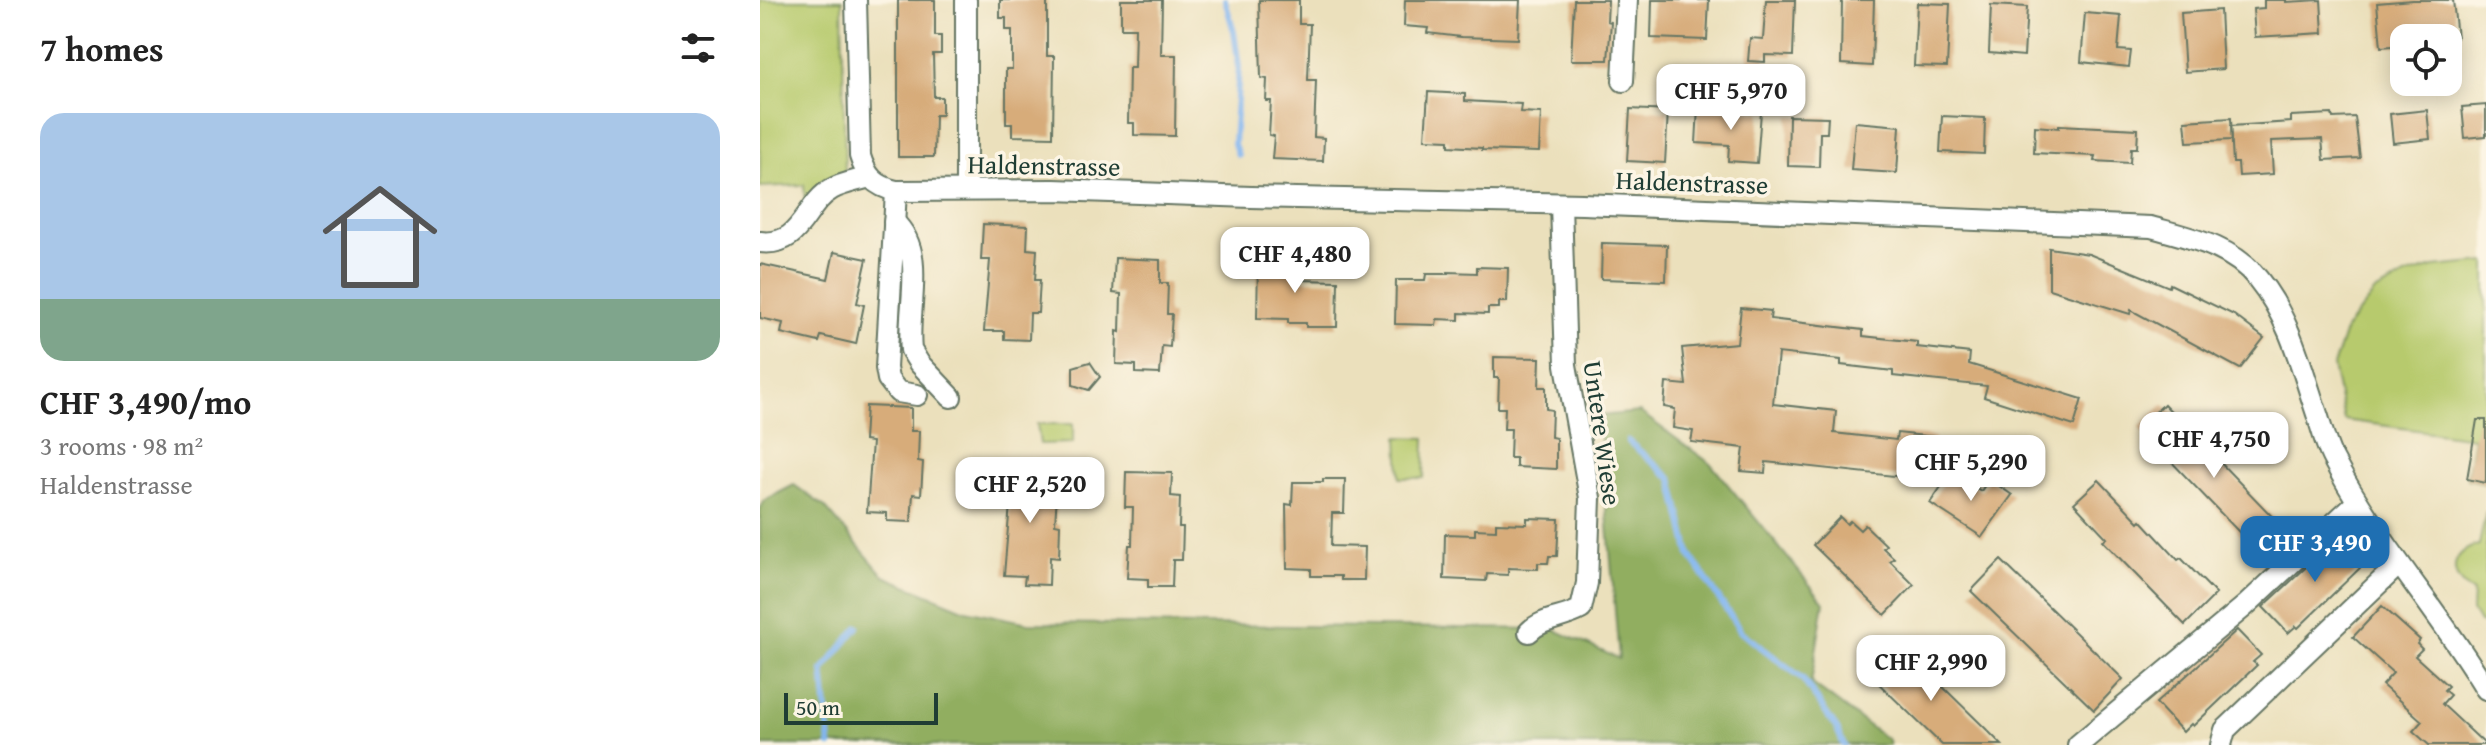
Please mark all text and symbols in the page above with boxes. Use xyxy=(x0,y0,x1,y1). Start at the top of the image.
text: 7 homes xyxy=(40,24,164,73)
map controls xyxy=(2390,24,2462,96)
button: locate xyxy=(2390,24,2462,96)
icon: filters xyxy=(676,26,720,70)
pin: CHF 5,970 xyxy=(1639,64,1823,132)
text: CHF 5,970 xyxy=(1674,70,1788,109)
street label: Haldenstrasse xyxy=(967,144,1121,186)
street label: Haldenstrasse xyxy=(1615,160,1769,204)
icon: home xyxy=(308,165,452,309)
pin: CHF 4,480 xyxy=(1203,227,1387,295)
text: CHF 4,480 xyxy=(1238,233,1352,272)
street label: Untere Wiese xyxy=(1574,358,1632,508)
text: CHF 3,490/mo xyxy=(40,377,251,426)
pin: CHF 4,750 xyxy=(2122,412,2306,480)
text: CHF 4,750 xyxy=(2157,418,2271,457)
text: 3 rooms · 98 m² xyxy=(40,426,203,465)
pin: CHF 5,290 xyxy=(1879,435,2063,503)
text: CHF 5,290 xyxy=(1914,441,2028,480)
pin: CHF 2,520 xyxy=(938,457,1122,525)
text: CHF 2,520 xyxy=(973,463,1087,502)
text: Haldenstrasse xyxy=(40,465,193,504)
pin: CHF 3,490 xyxy=(2223,516,2407,584)
text: CHF 3,490 xyxy=(2258,522,2372,561)
pin: CHF 2,990 xyxy=(1839,635,2023,703)
text: CHF 2,990 xyxy=(1874,641,1988,680)
scale bar xyxy=(784,689,938,725)
text: 50 m xyxy=(796,691,840,723)

